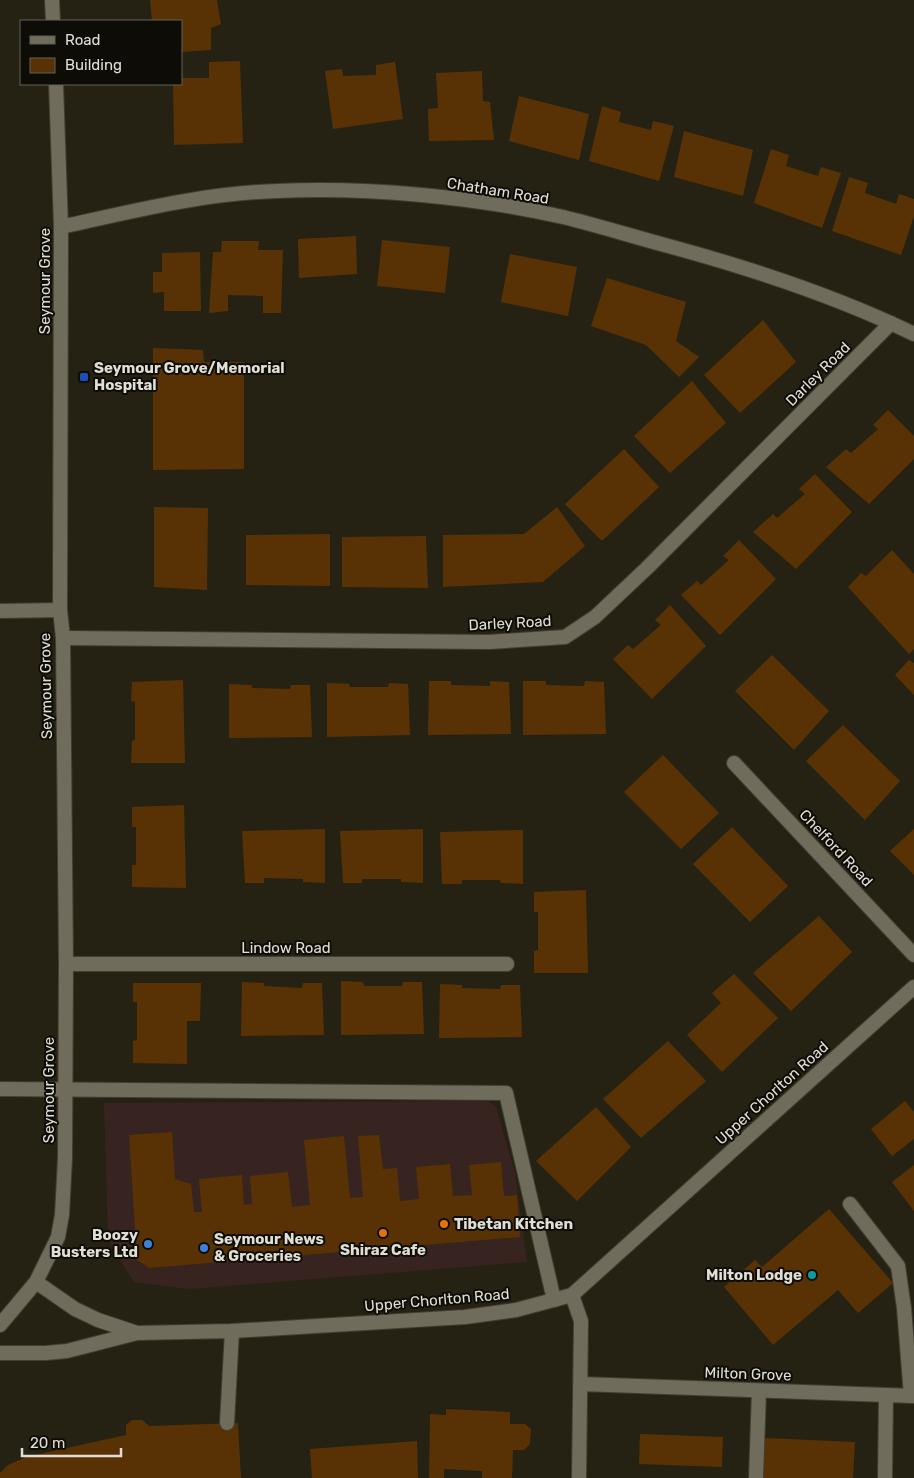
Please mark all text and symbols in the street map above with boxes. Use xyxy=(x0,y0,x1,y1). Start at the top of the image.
legend xyxy=(20,20,182,85)
text: Road xyxy=(65,31,101,49)
text: Building xyxy=(65,56,122,74)
street label: Chatham Road xyxy=(446,174,550,208)
street label: Seymour Grove xyxy=(36,228,54,334)
street label: Darley Road xyxy=(782,338,854,410)
place label: Seymour Grove/Memorial Hospital xyxy=(94,359,285,394)
marker: Seymour Grove/Memorial Hospital xyxy=(78,371,90,383)
street label: Darley Road xyxy=(468,612,552,634)
street label: Seymour Grove xyxy=(36,633,56,739)
street label: Chelford Road xyxy=(796,806,876,890)
street label: Lindow Road xyxy=(241,939,331,957)
street label: Seymour Grove xyxy=(40,1037,58,1143)
street label: Upper Chorlton Road xyxy=(712,1038,832,1148)
place label: Tibetan Kitchen xyxy=(454,1215,573,1233)
marker: Tibetan Kitchen xyxy=(438,1218,450,1230)
place label: Boozy Busters Ltd xyxy=(51,1226,138,1261)
marker: Shiraz Cafe xyxy=(377,1227,389,1239)
place label: Seymour News & Groceries xyxy=(214,1230,324,1265)
marker: Boozy Busters Ltd xyxy=(142,1238,154,1250)
place label: Shiraz Cafe xyxy=(340,1241,426,1259)
marker: Seymour News & Groceries xyxy=(198,1242,210,1254)
place label: Milton Lodge xyxy=(706,1266,802,1284)
marker: Milton Lodge xyxy=(806,1269,818,1281)
street label: Upper Chorlton Road xyxy=(364,1285,510,1315)
street label: Milton Grove xyxy=(704,1363,792,1385)
scale bar xyxy=(22,1426,121,1458)
text: 20 m xyxy=(30,1434,65,1452)

